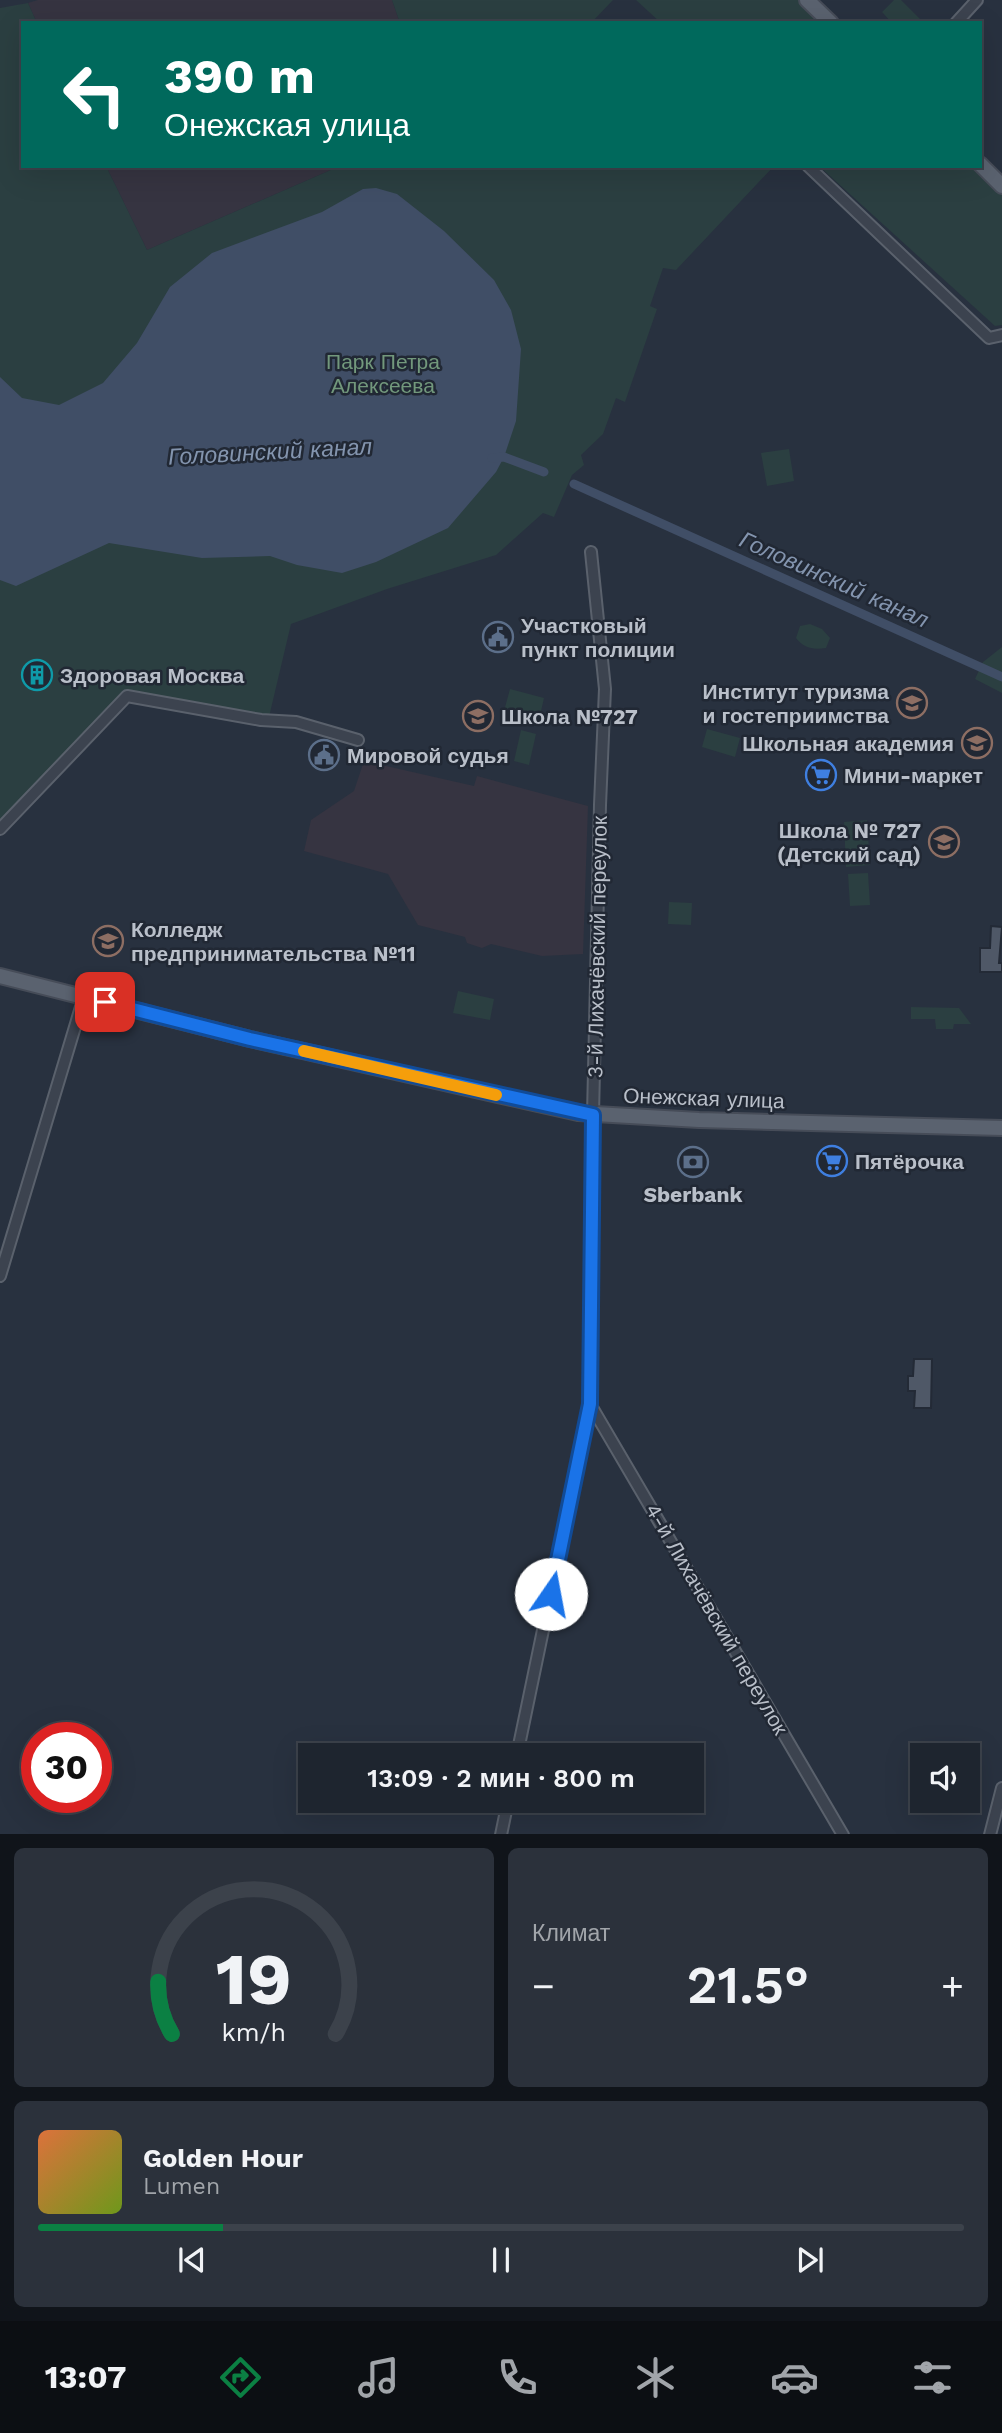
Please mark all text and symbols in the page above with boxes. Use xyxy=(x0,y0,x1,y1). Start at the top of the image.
text: 390 m xyxy=(164,47,315,105)
icon: left xyxy=(49,49,140,140)
text: Онежская улица xyxy=(164,106,410,144)
park label: Парк Петра Алексеева xyxy=(326,349,440,398)
water label: Головинский канал xyxy=(167,433,373,471)
water label: Головинский канал xyxy=(735,526,933,634)
place label: Участковый пункт полиции xyxy=(521,613,675,662)
public building icon: Участковый пункт полиции xyxy=(481,620,515,654)
building icon: Здоровая Москва xyxy=(20,658,54,692)
place label: Здоровая Москва xyxy=(60,663,244,688)
place label: Институт туризма и гостеприимства xyxy=(703,679,889,728)
school or university icon: Институт туризма и гостеприимства xyxy=(895,686,929,720)
school or university icon: Школа №727 xyxy=(461,699,495,733)
place label: Школа №727 xyxy=(501,704,638,729)
school or university icon: Школьная академия xyxy=(960,726,994,760)
place label: Школьная академия xyxy=(742,731,954,756)
public building icon: Мировой судья xyxy=(307,738,341,772)
place label: Мировой судья xyxy=(347,743,509,768)
supermarket icon: Мини-маркет xyxy=(804,758,838,792)
place label: Мини-маркет xyxy=(844,763,983,788)
street label: 3-й Лихачёвский переулок xyxy=(582,815,612,1078)
place label: Школа № 727 (Детский сад) xyxy=(777,818,921,867)
school or university icon: Школа № 727 (Детский сад) xyxy=(927,825,961,859)
place label: Колледж предпринимательства №11 xyxy=(131,917,416,966)
school or university icon: Колледж предпринимательства №11 xyxy=(91,924,125,958)
pin xyxy=(75,972,135,1032)
icon: arrive xyxy=(86,983,124,1021)
street label: Онежская улица xyxy=(623,1083,785,1113)
supermarket icon: Пятёрочка xyxy=(815,1144,849,1178)
bank icon: Sberbank xyxy=(676,1145,710,1179)
place label: Пятёрочка xyxy=(855,1149,964,1174)
place label: Sberbank xyxy=(643,1182,744,1207)
street label: 4-й Лихачёвский переулок xyxy=(640,1499,794,1740)
position arrow xyxy=(514,1557,588,1631)
speed limit sign: 30 xyxy=(21,1722,112,1813)
map controls xyxy=(910,1743,980,1813)
button: sound xyxy=(910,1743,980,1813)
text: 13:09 · 2 мин · 800 m xyxy=(367,1763,635,1793)
text: Климат xyxy=(532,1920,610,1947)
text: 19 xyxy=(216,1936,292,2022)
text: 21.5° xyxy=(687,1955,809,2016)
text: − xyxy=(532,1964,555,2008)
text: + xyxy=(941,1964,964,2008)
text: km/h xyxy=(222,2017,286,2046)
text: Golden Hour xyxy=(143,2143,303,2173)
text: Lumen xyxy=(143,2173,220,2200)
icon: previous xyxy=(173,2241,211,2279)
icon: pause xyxy=(482,2241,520,2279)
icon: next xyxy=(791,2241,829,2279)
icon: directions xyxy=(216,2353,265,2402)
icon: music xyxy=(354,2353,403,2402)
icon: phone xyxy=(493,2353,542,2402)
icon: climate xyxy=(631,2353,680,2402)
icon: car xyxy=(770,2353,819,2402)
icon: filters xyxy=(908,2353,957,2402)
text: 13:07 xyxy=(45,2358,126,2396)

